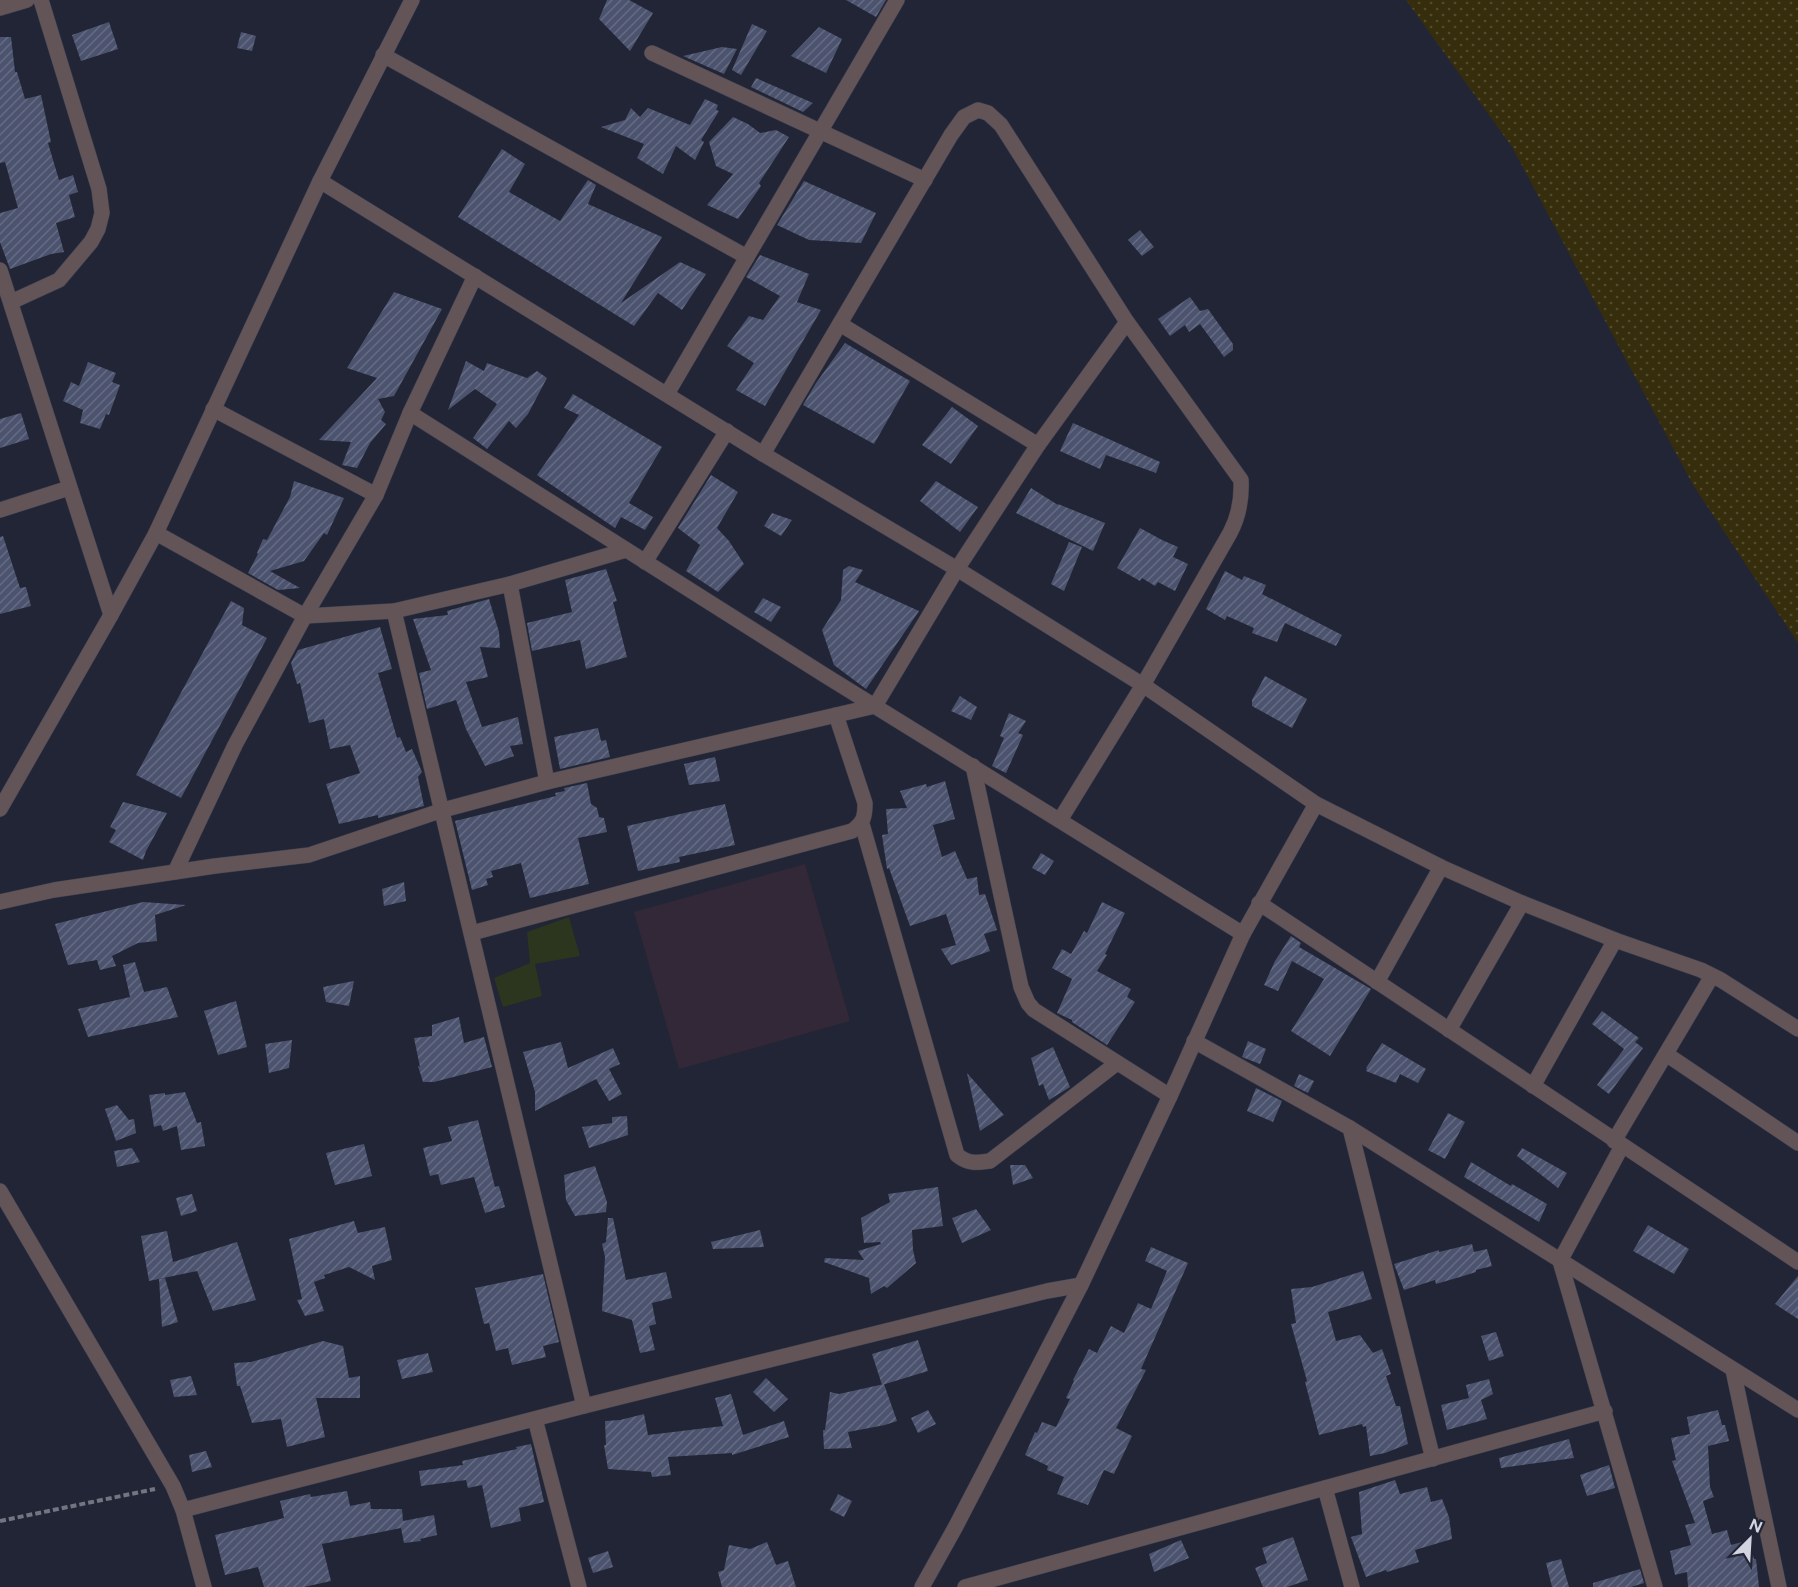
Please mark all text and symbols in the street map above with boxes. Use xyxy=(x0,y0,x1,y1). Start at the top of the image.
north arrow xyxy=(1720,1509,1780,1569)
text: N xyxy=(1746,1515,1765,1537)

